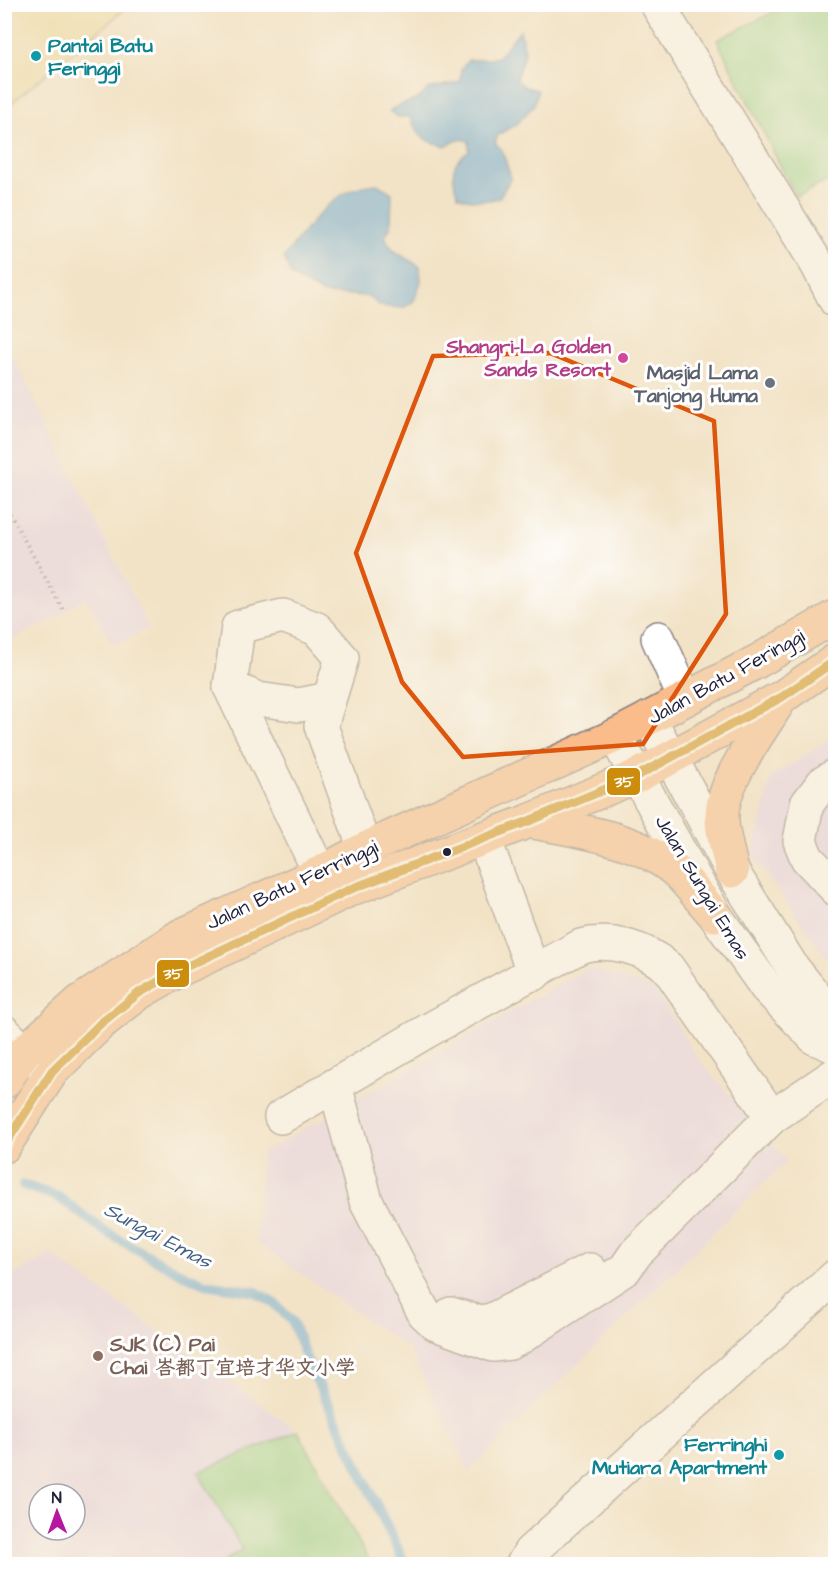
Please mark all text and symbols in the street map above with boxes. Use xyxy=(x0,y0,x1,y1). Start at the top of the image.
place label: Pantai Batu Feringgi xyxy=(48,32,153,84)
marker: Pantai Batu Feringgi xyxy=(29,49,43,63)
place label: Shangri-La Golden Sands Resort xyxy=(445,333,612,384)
marker: Shangri-La Golden Sands Resort xyxy=(616,351,630,365)
place label: Masjid Lama Tanjong Huma xyxy=(633,359,759,411)
marker: Masjid Lama Tanjong Huma xyxy=(763,376,777,390)
street label: Jalan Batu Feringgi xyxy=(643,622,810,732)
line badge: 35 xyxy=(606,767,641,796)
text: 35 xyxy=(613,771,634,793)
street label: Jalan Sungai Emas xyxy=(647,810,756,966)
street label: Jalan Batu Ferringgi xyxy=(202,833,383,938)
unlabelled marker xyxy=(441,846,453,858)
line badge: 35 xyxy=(156,959,190,988)
text: 35 xyxy=(162,963,183,985)
water label: Sungai Emas xyxy=(98,1195,218,1277)
place label: SJK (C) Pai Chai 峇都丁宜培才华文小学 xyxy=(109,1331,355,1382)
marker: SJK (C) Pai Chai 峇都丁宜培才华文小学 xyxy=(91,1349,105,1363)
place label: Ferringhi Mutiara Apartment xyxy=(592,1431,768,1482)
marker: Ferringhi Mutiara Apartment xyxy=(772,1448,786,1462)
north arrow xyxy=(27,1482,87,1542)
text: N xyxy=(52,1487,62,1509)

